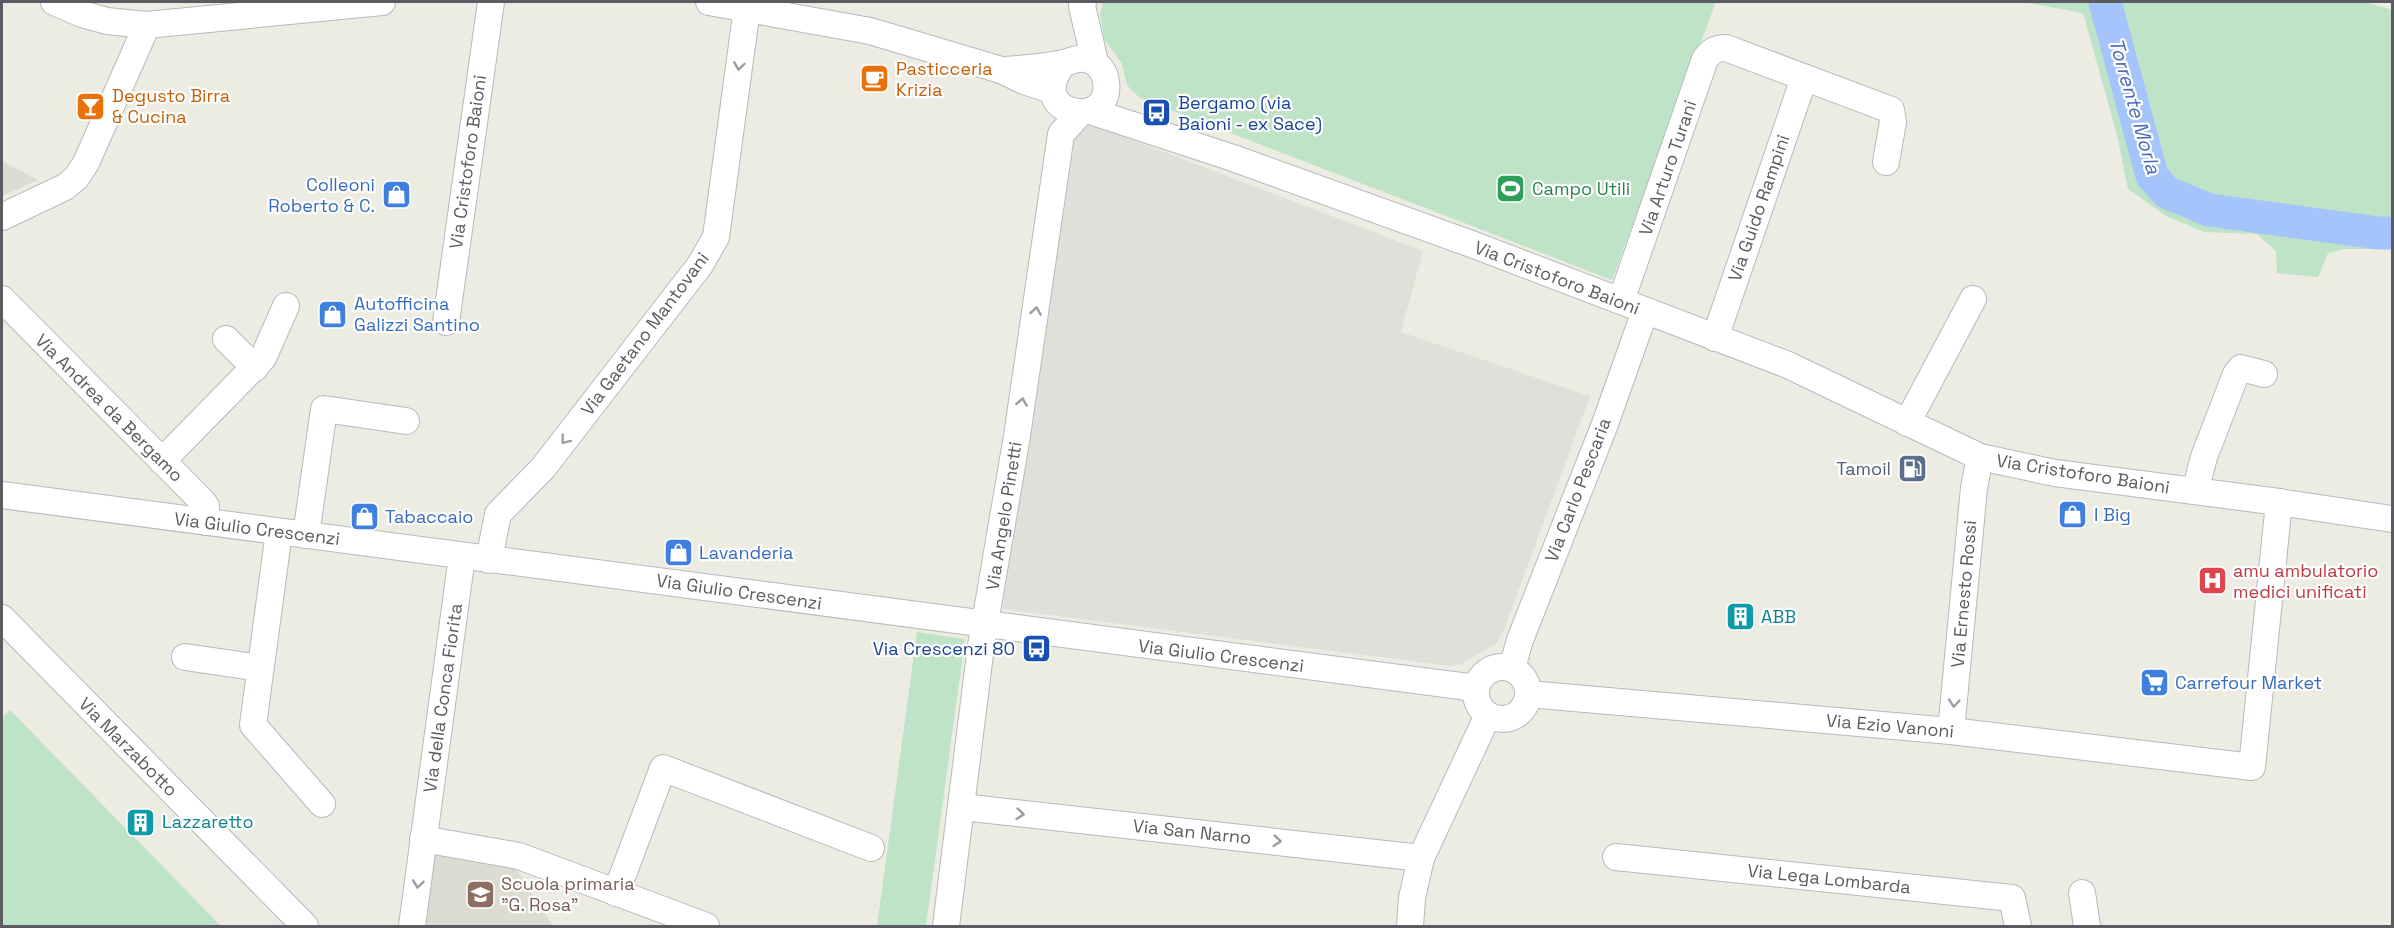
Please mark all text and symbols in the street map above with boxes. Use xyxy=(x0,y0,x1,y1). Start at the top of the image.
water label: Torrente Morla xyxy=(2103,35,2167,177)
place label: Pasticceria Krizia xyxy=(896,57,993,101)
one-way arrow xyxy=(734,61,746,70)
cafe icon: Pasticceria Krizia xyxy=(859,63,891,95)
street label: Via Cristoforo Baioni xyxy=(444,73,491,250)
place label: Degusto Birra & Cucina xyxy=(112,84,230,128)
bar icon: Degusto Birra & Cucina xyxy=(75,90,107,122)
place label: Bergamo (via Baioni - ex Sace) xyxy=(1178,91,1322,135)
bus stop icon: Bergamo (via Baioni - ex Sace) xyxy=(1141,97,1173,129)
street label: Via Arturo Turani xyxy=(1634,97,1702,239)
street label: Via Guido Rampini xyxy=(1723,131,1794,284)
place label: Colleoni Roberto & C. xyxy=(268,173,375,217)
sports icon: Campo Utili xyxy=(1495,173,1527,205)
place label: Campo Utili xyxy=(1532,177,1630,200)
shop icon: Colleoni Roberto & C. xyxy=(380,179,412,211)
street label: Via Cristoforo Baioni xyxy=(1471,235,1643,320)
street label: Via Gaetano Mantovani xyxy=(576,247,714,420)
place label: Autofficina Galizzi Santino xyxy=(354,292,480,336)
shop icon: Autofficina Galizzi Santino xyxy=(317,298,349,330)
one-way arrow xyxy=(1029,307,1041,316)
street label: Via Andrea da Bergamo xyxy=(30,329,188,487)
one-way arrow xyxy=(1015,398,1027,407)
street label: Via Carlo Pescaria xyxy=(1539,414,1616,565)
one-way arrow xyxy=(561,433,572,444)
street label: Via Angelo Pinetti xyxy=(980,440,1027,592)
street label: Via Cristoforo Baioni xyxy=(1995,448,2171,499)
fuel station icon: Tamoil xyxy=(1896,453,1928,485)
place label: Tamoil xyxy=(1836,457,1891,480)
shop icon: I Big xyxy=(2057,499,2089,531)
shop icon: Tabaccaio xyxy=(348,501,380,533)
place label: I Big xyxy=(2094,503,2131,526)
place label: Tabaccaio xyxy=(385,505,473,528)
street label: Via Giulio Crescenzi xyxy=(173,507,341,550)
street label: Via Ernesto Rossi xyxy=(1946,519,1981,669)
shop icon: Lavanderia xyxy=(662,537,694,569)
place label: Lavanderia xyxy=(699,541,793,564)
place label: amu ambulatorio medici unificati xyxy=(2233,559,2378,603)
hospital icon: amu ambulatorio medici unificati xyxy=(2196,565,2228,597)
street label: Via Giulio Crescenzi xyxy=(655,569,823,615)
building icon: ABB xyxy=(1724,601,1756,633)
street label: Via della Conca Fiorita xyxy=(418,602,467,794)
place label: ABB xyxy=(1761,605,1796,628)
bus stop icon: Via Crescenzi 80 xyxy=(1020,633,1052,665)
street label: Via Giulio Crescenzi xyxy=(1137,634,1305,677)
place label: Via Crescenzi 80 xyxy=(873,637,1015,660)
supermarket icon: Carrefour Market xyxy=(2138,667,2170,699)
place label: Carrefour Market xyxy=(2175,671,2322,694)
street label: Via Marzabotto xyxy=(74,692,183,801)
one-way arrow xyxy=(1948,698,1961,707)
street label: Via Ezio Vanoni xyxy=(1825,708,1955,743)
building icon: Lazzaretto xyxy=(125,806,157,838)
one-way arrow xyxy=(1016,807,1025,819)
place label: Lazzaretto xyxy=(162,810,254,833)
street label: Via San Narno xyxy=(1132,814,1252,849)
one-way arrow xyxy=(1272,834,1281,847)
street label: Via Lega Lombarda xyxy=(1746,858,1912,899)
place label: Scuola primaria "G. Rosa" xyxy=(501,872,635,916)
school or university icon: Scuola primaria "G. Rosa" xyxy=(464,878,496,910)
one-way arrow xyxy=(412,880,424,889)

